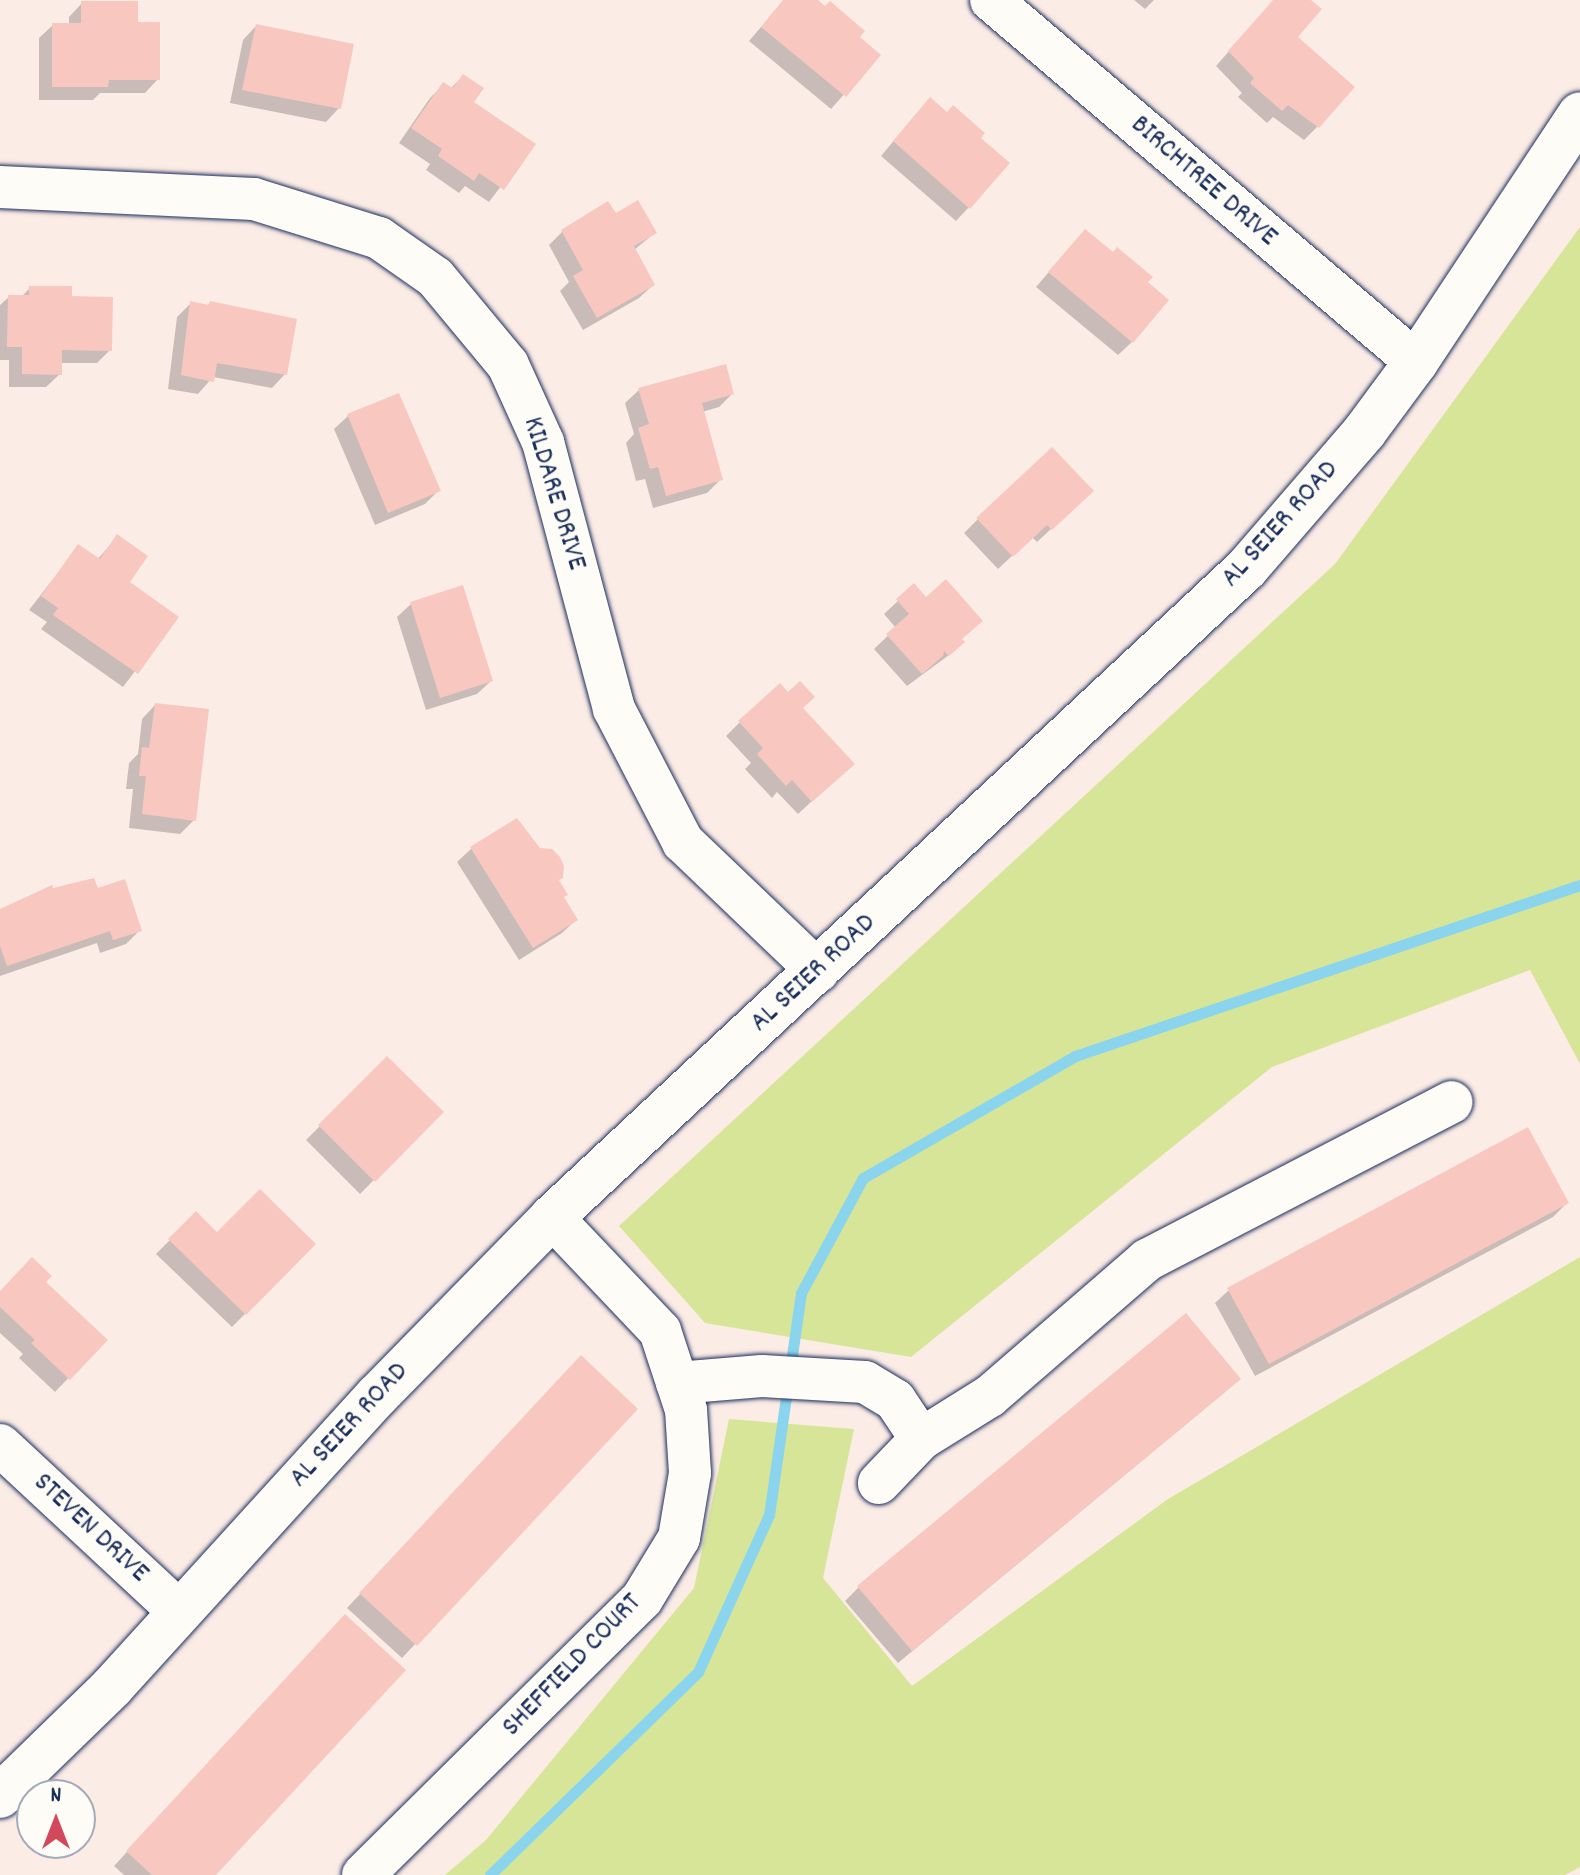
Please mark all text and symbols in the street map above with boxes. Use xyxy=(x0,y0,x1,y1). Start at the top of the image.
street label: BIRCHTREE DRIVE xyxy=(1123,109,1283,255)
street label: KILDARE DRIVE xyxy=(514,413,592,575)
street label: AL SEIER ROAD xyxy=(1215,455,1347,595)
street label: AL SEIER ROAD xyxy=(744,907,884,1041)
street label: AL SEIER ROAD xyxy=(283,1356,417,1496)
street label: STEVEN DRIVE xyxy=(25,1467,155,1591)
street label: SHEFFIELD COURT xyxy=(496,1587,650,1745)
north arrow xyxy=(16,1779,96,1859)
text: N xyxy=(51,1781,61,1812)

